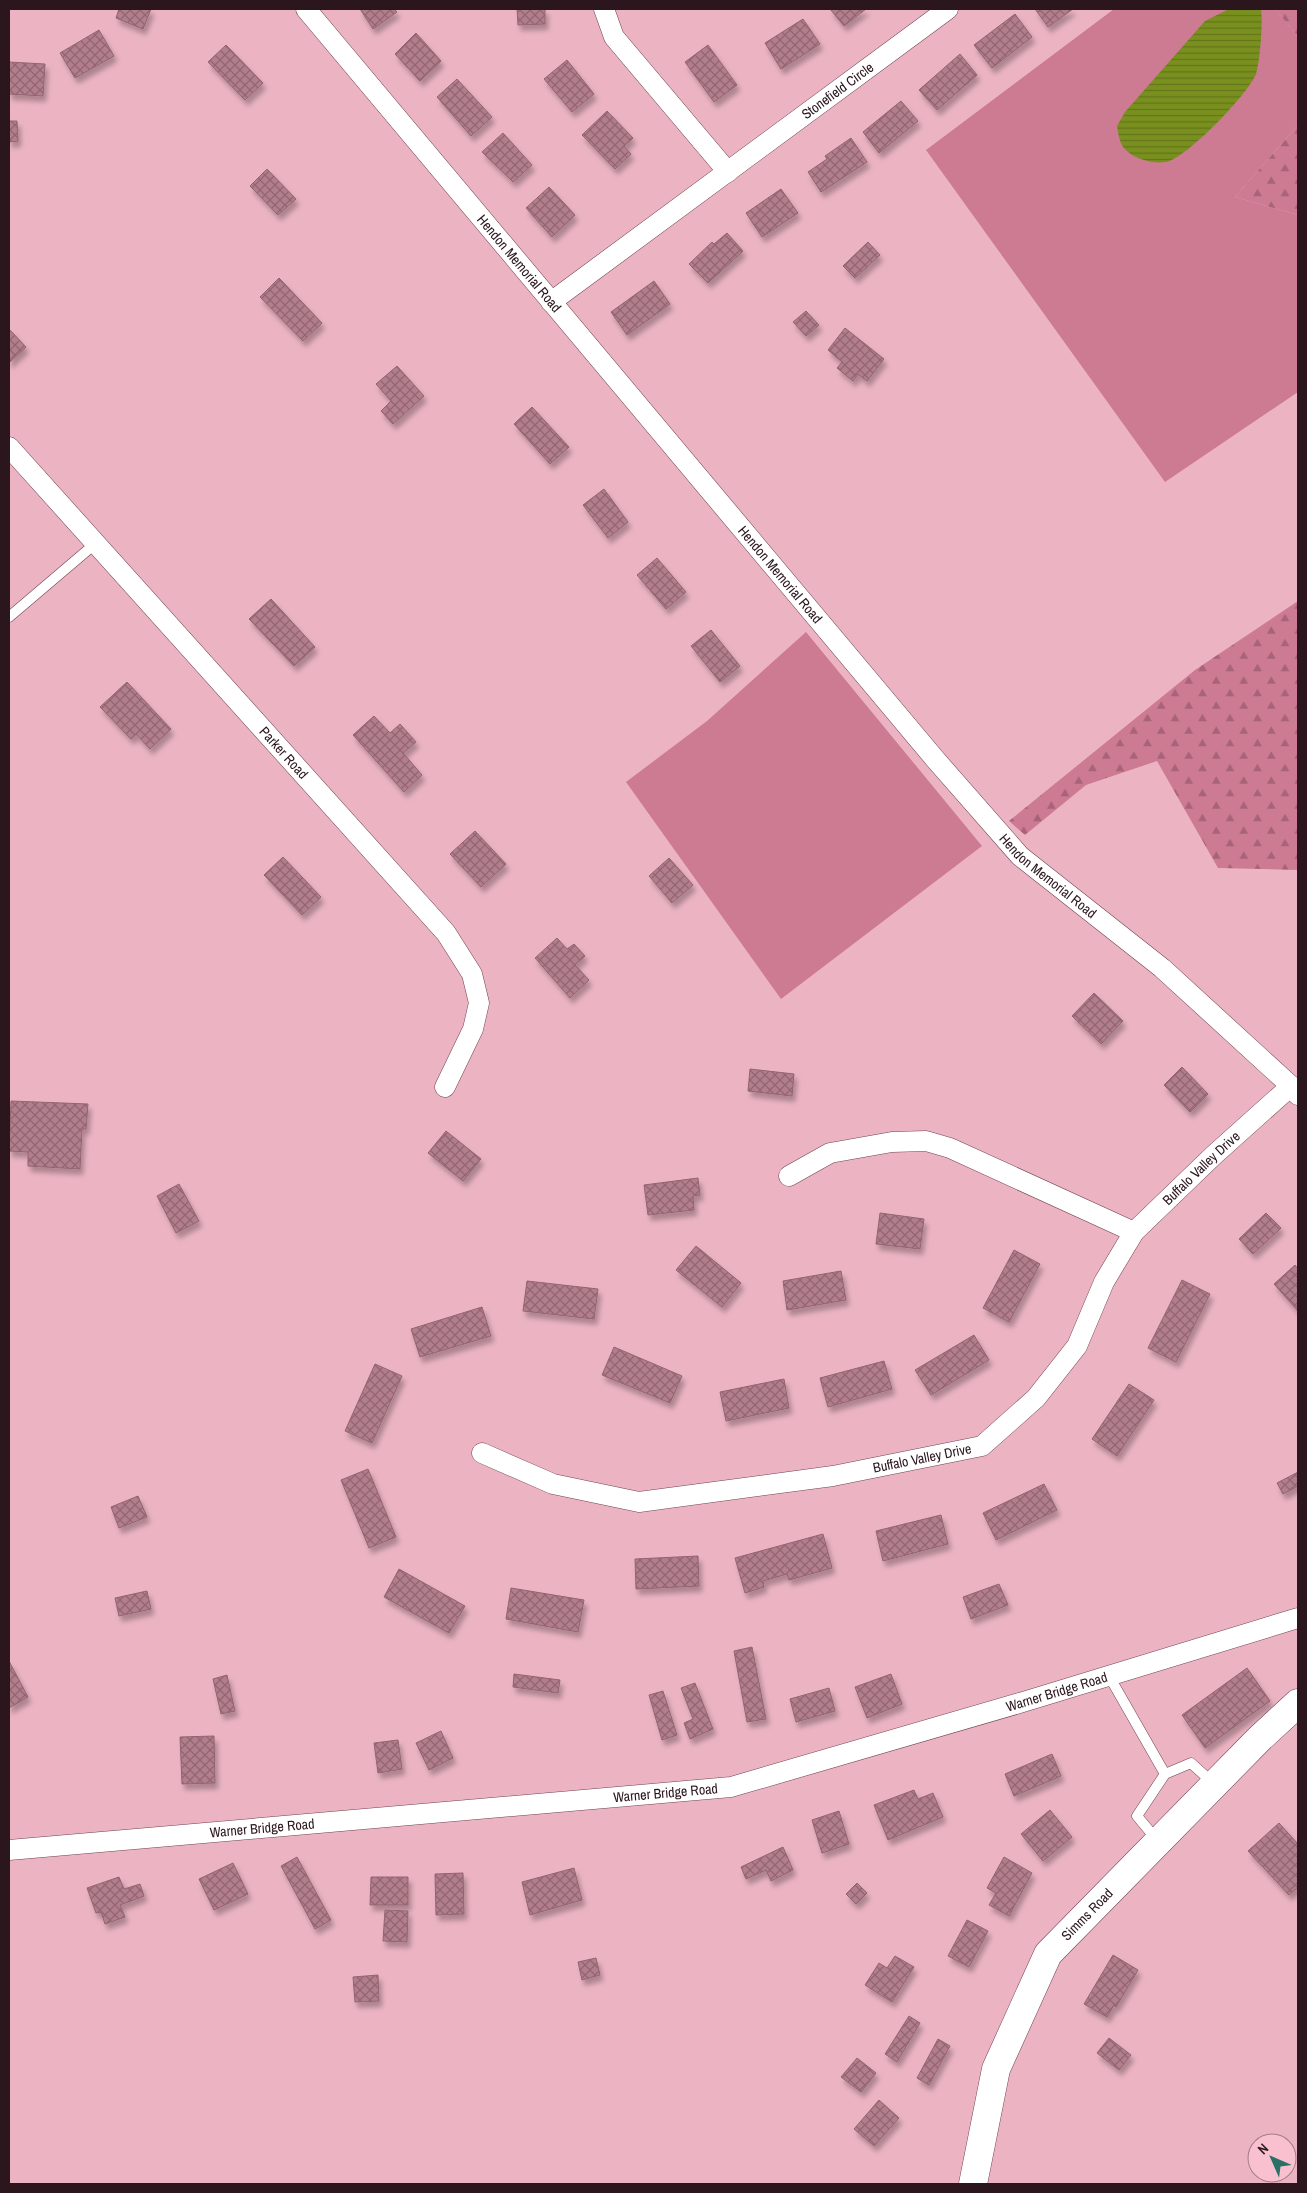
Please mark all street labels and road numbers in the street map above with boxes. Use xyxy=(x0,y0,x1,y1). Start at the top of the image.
street label: Stonefield Circle xyxy=(798,58,877,123)
street label: Hendon Memorial Road xyxy=(473,211,565,316)
street label: Hendon Memorial Road xyxy=(734,522,826,627)
street label: Parker Road xyxy=(256,723,312,783)
street label: Hendon Memorial Road xyxy=(996,830,1100,922)
street label: Buffalo Valley Drive xyxy=(1159,1127,1244,1209)
street label: Buffalo Valley Drive xyxy=(871,1439,973,1477)
street label: Warner Bridge Road xyxy=(1004,1668,1109,1715)
street label: Warner Bridge Road xyxy=(612,1779,719,1806)
street label: Warner Bridge Road xyxy=(209,1814,315,1841)
street label: Simms Road xyxy=(1057,1884,1117,1944)

